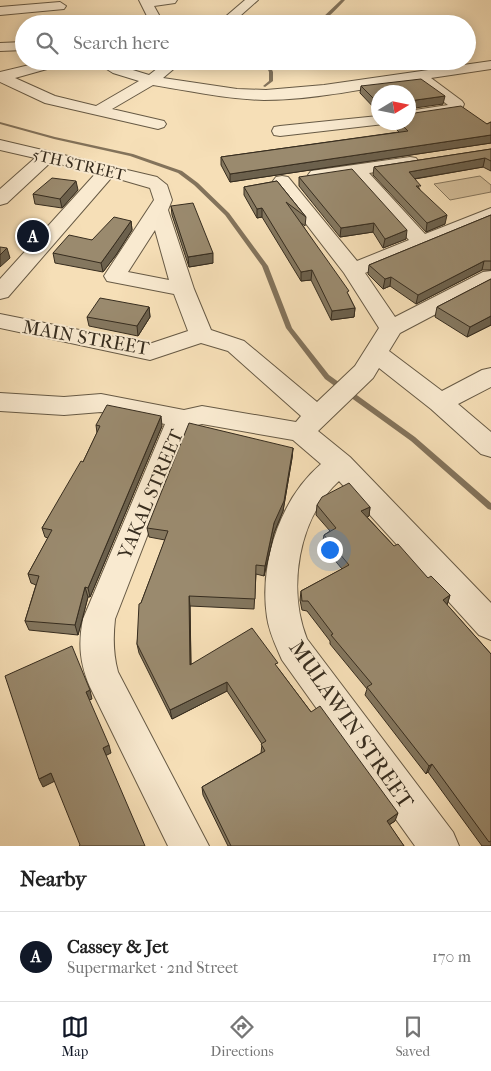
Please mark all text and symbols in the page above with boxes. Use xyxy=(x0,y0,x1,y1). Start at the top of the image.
search box xyxy=(15,15,476,70)
icon: search xyxy=(33,29,61,57)
text: Search here xyxy=(73,32,169,54)
north arrow xyxy=(371,85,416,130)
street label: 5TH STREET xyxy=(31,145,127,184)
pin: A xyxy=(17,217,49,255)
street label: MAIN STREET xyxy=(21,316,151,360)
street label: YAKAL STREET xyxy=(113,426,188,564)
your location xyxy=(317,537,343,563)
street label: MULAWIN STREET xyxy=(283,636,420,815)
text: Nearby xyxy=(20,867,86,891)
text: Cassey & Jet xyxy=(67,936,169,958)
text: A xyxy=(31,947,41,966)
text: 170 m xyxy=(432,947,471,966)
text: Supermarket · 2nd Street xyxy=(67,958,239,977)
tab: Map xyxy=(61,1013,89,1060)
tab: Directions xyxy=(211,1013,274,1060)
tab: Saved xyxy=(395,1013,430,1060)

